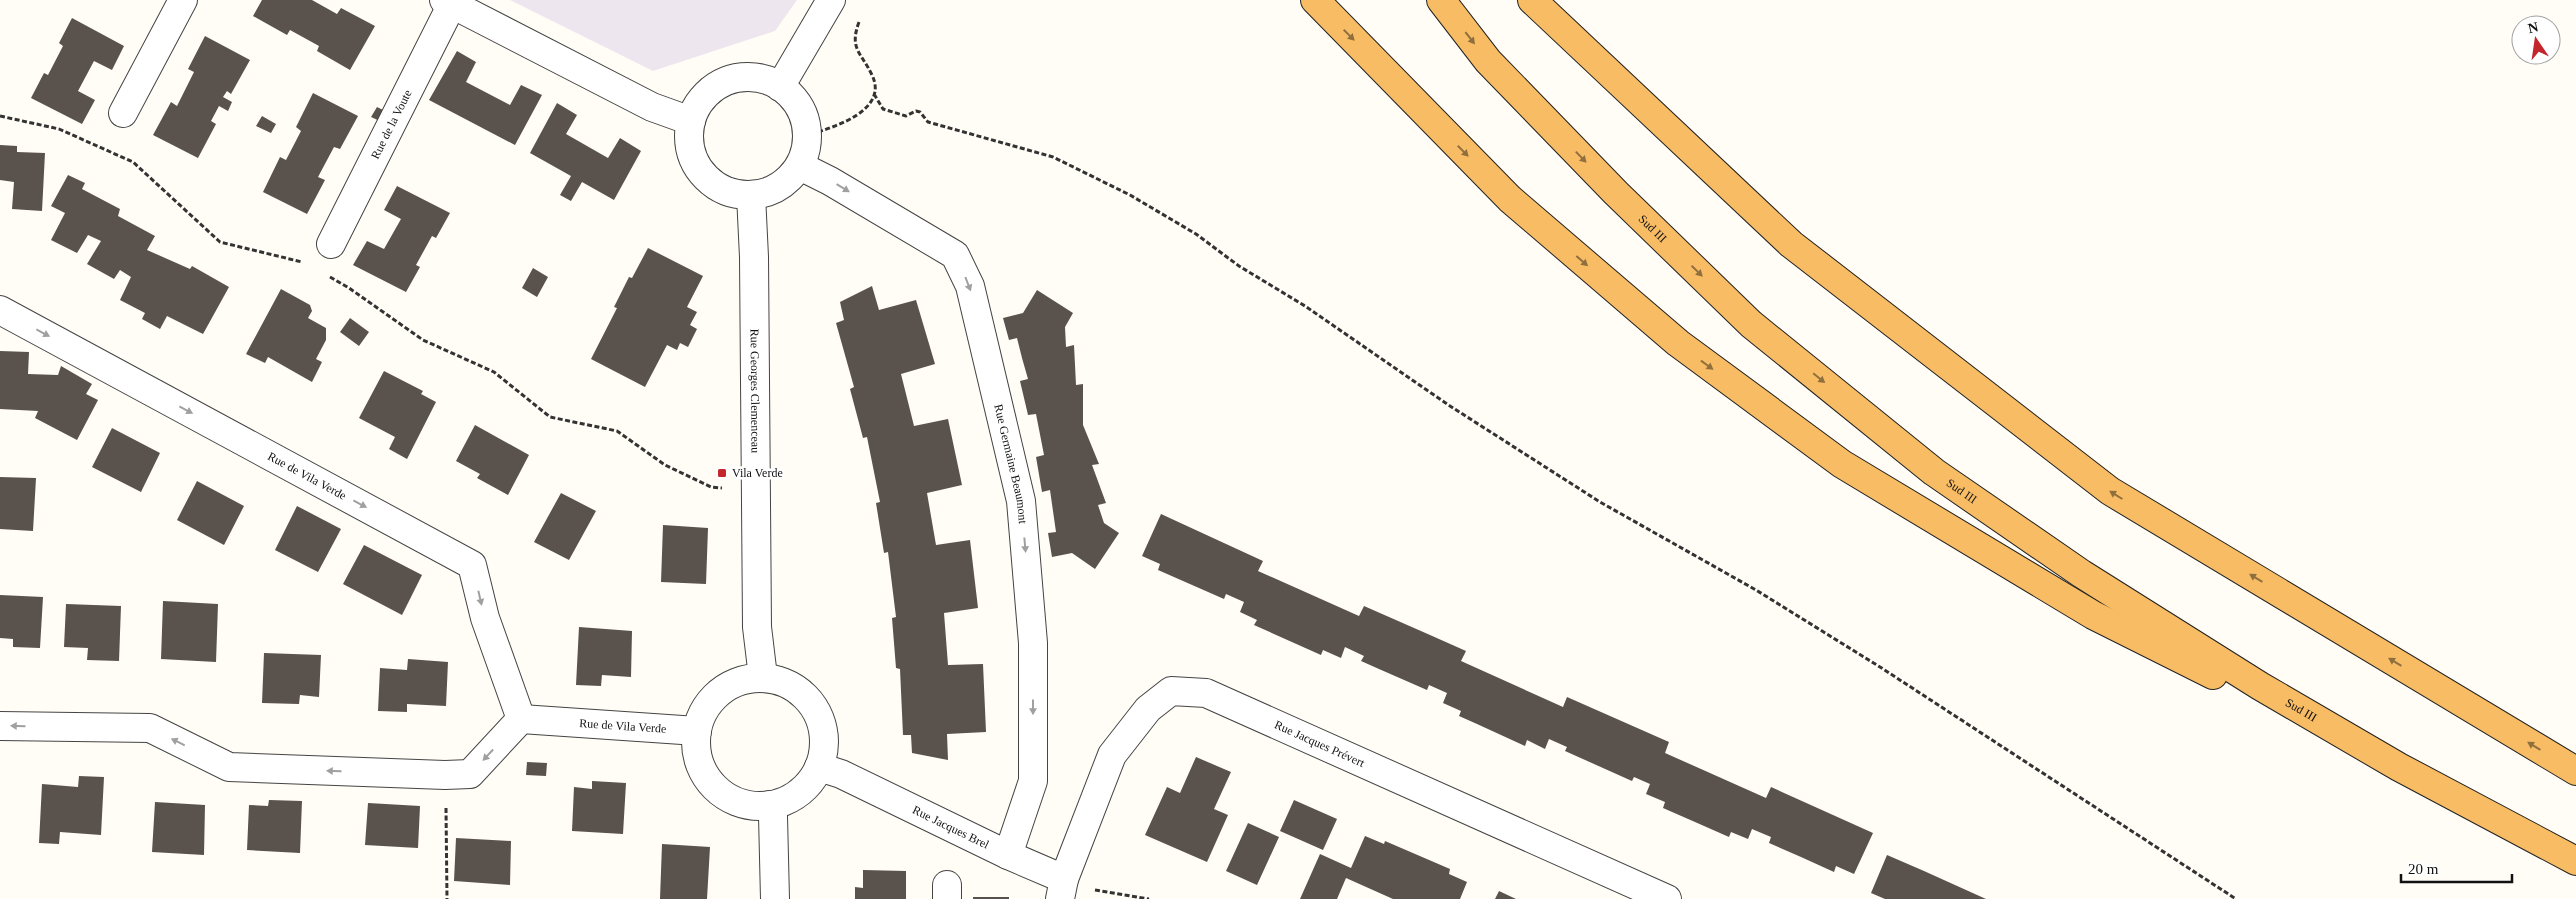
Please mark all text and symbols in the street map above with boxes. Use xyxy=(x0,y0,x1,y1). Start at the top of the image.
north arrow xyxy=(2511,15,2561,65)
text: N xyxy=(2527,19,2540,36)
one-way arrow xyxy=(1342,29,1354,41)
one-way arrow xyxy=(1465,32,1476,45)
street label: Rue de la Voute xyxy=(368,87,415,161)
one-way arrow xyxy=(1457,145,1469,157)
one-way arrow xyxy=(1575,151,1587,163)
one-way arrow xyxy=(836,183,849,192)
street label: Sud III xyxy=(1636,212,1670,245)
one-way arrow xyxy=(1576,255,1588,267)
one-way arrow xyxy=(1690,265,1702,277)
one-way arrow xyxy=(964,277,972,292)
one-way arrow xyxy=(36,329,50,337)
street label: Rue Georges Clemenceau xyxy=(748,329,763,453)
one-way arrow xyxy=(1700,360,1714,370)
one-way arrow xyxy=(1812,373,1825,384)
street label: Rue Germaine Beaumont xyxy=(991,403,1030,525)
one-way arrow xyxy=(179,406,193,414)
street label: Rue de Vila Verde xyxy=(265,449,349,503)
place label: Vila Verde xyxy=(732,466,783,480)
marker: Vila Verde xyxy=(716,467,728,479)
street label: Sud III xyxy=(1944,476,1980,506)
one-way arrow xyxy=(2110,490,2123,499)
one-way arrow xyxy=(352,500,367,508)
one-way arrow xyxy=(1021,537,1029,553)
one-way arrow xyxy=(2249,574,2262,583)
one-way arrow xyxy=(476,591,484,606)
one-way arrow xyxy=(2388,658,2401,667)
street label: Sud III xyxy=(2283,695,2319,724)
one-way arrow xyxy=(1029,699,1037,715)
street label: Rue de Vila Verde xyxy=(579,716,667,736)
street label: Rue Jacques Prévert xyxy=(1272,717,1367,770)
one-way arrow xyxy=(10,722,26,730)
one-way arrow xyxy=(170,738,185,746)
one-way arrow xyxy=(2528,741,2541,750)
one-way arrow xyxy=(482,748,494,760)
one-way arrow xyxy=(326,766,342,774)
street label: Rue Jacques Brel xyxy=(910,803,992,852)
scale bar xyxy=(2401,852,2512,884)
text: 20 m xyxy=(2408,861,2439,877)

